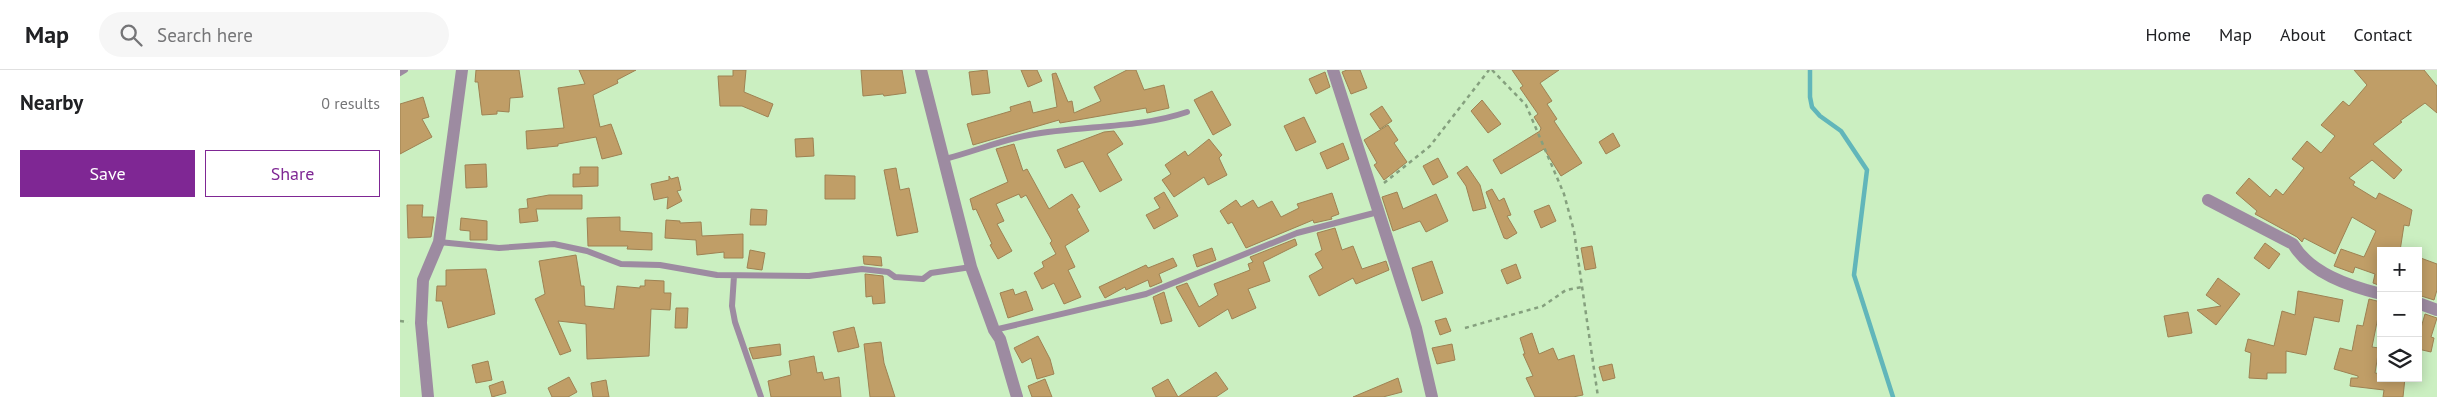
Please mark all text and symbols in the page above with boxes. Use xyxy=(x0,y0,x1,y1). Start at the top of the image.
search box xyxy=(99,12,449,57)
text: Map xyxy=(25,19,69,50)
icon: search xyxy=(117,21,145,49)
text: Search here xyxy=(157,23,253,47)
text: Home xyxy=(2145,23,2191,46)
text: Map xyxy=(2219,23,2252,46)
text: About xyxy=(2280,23,2326,46)
text: Contact xyxy=(2354,23,2412,46)
text: Nearby xyxy=(20,89,83,116)
text: 0 results xyxy=(321,93,380,113)
button: Save xyxy=(20,150,195,197)
button: Share xyxy=(205,150,380,197)
map controls xyxy=(2377,247,2422,382)
button: + xyxy=(2377,247,2422,292)
button: − xyxy=(2377,292,2422,337)
button: layers xyxy=(2377,337,2422,382)

